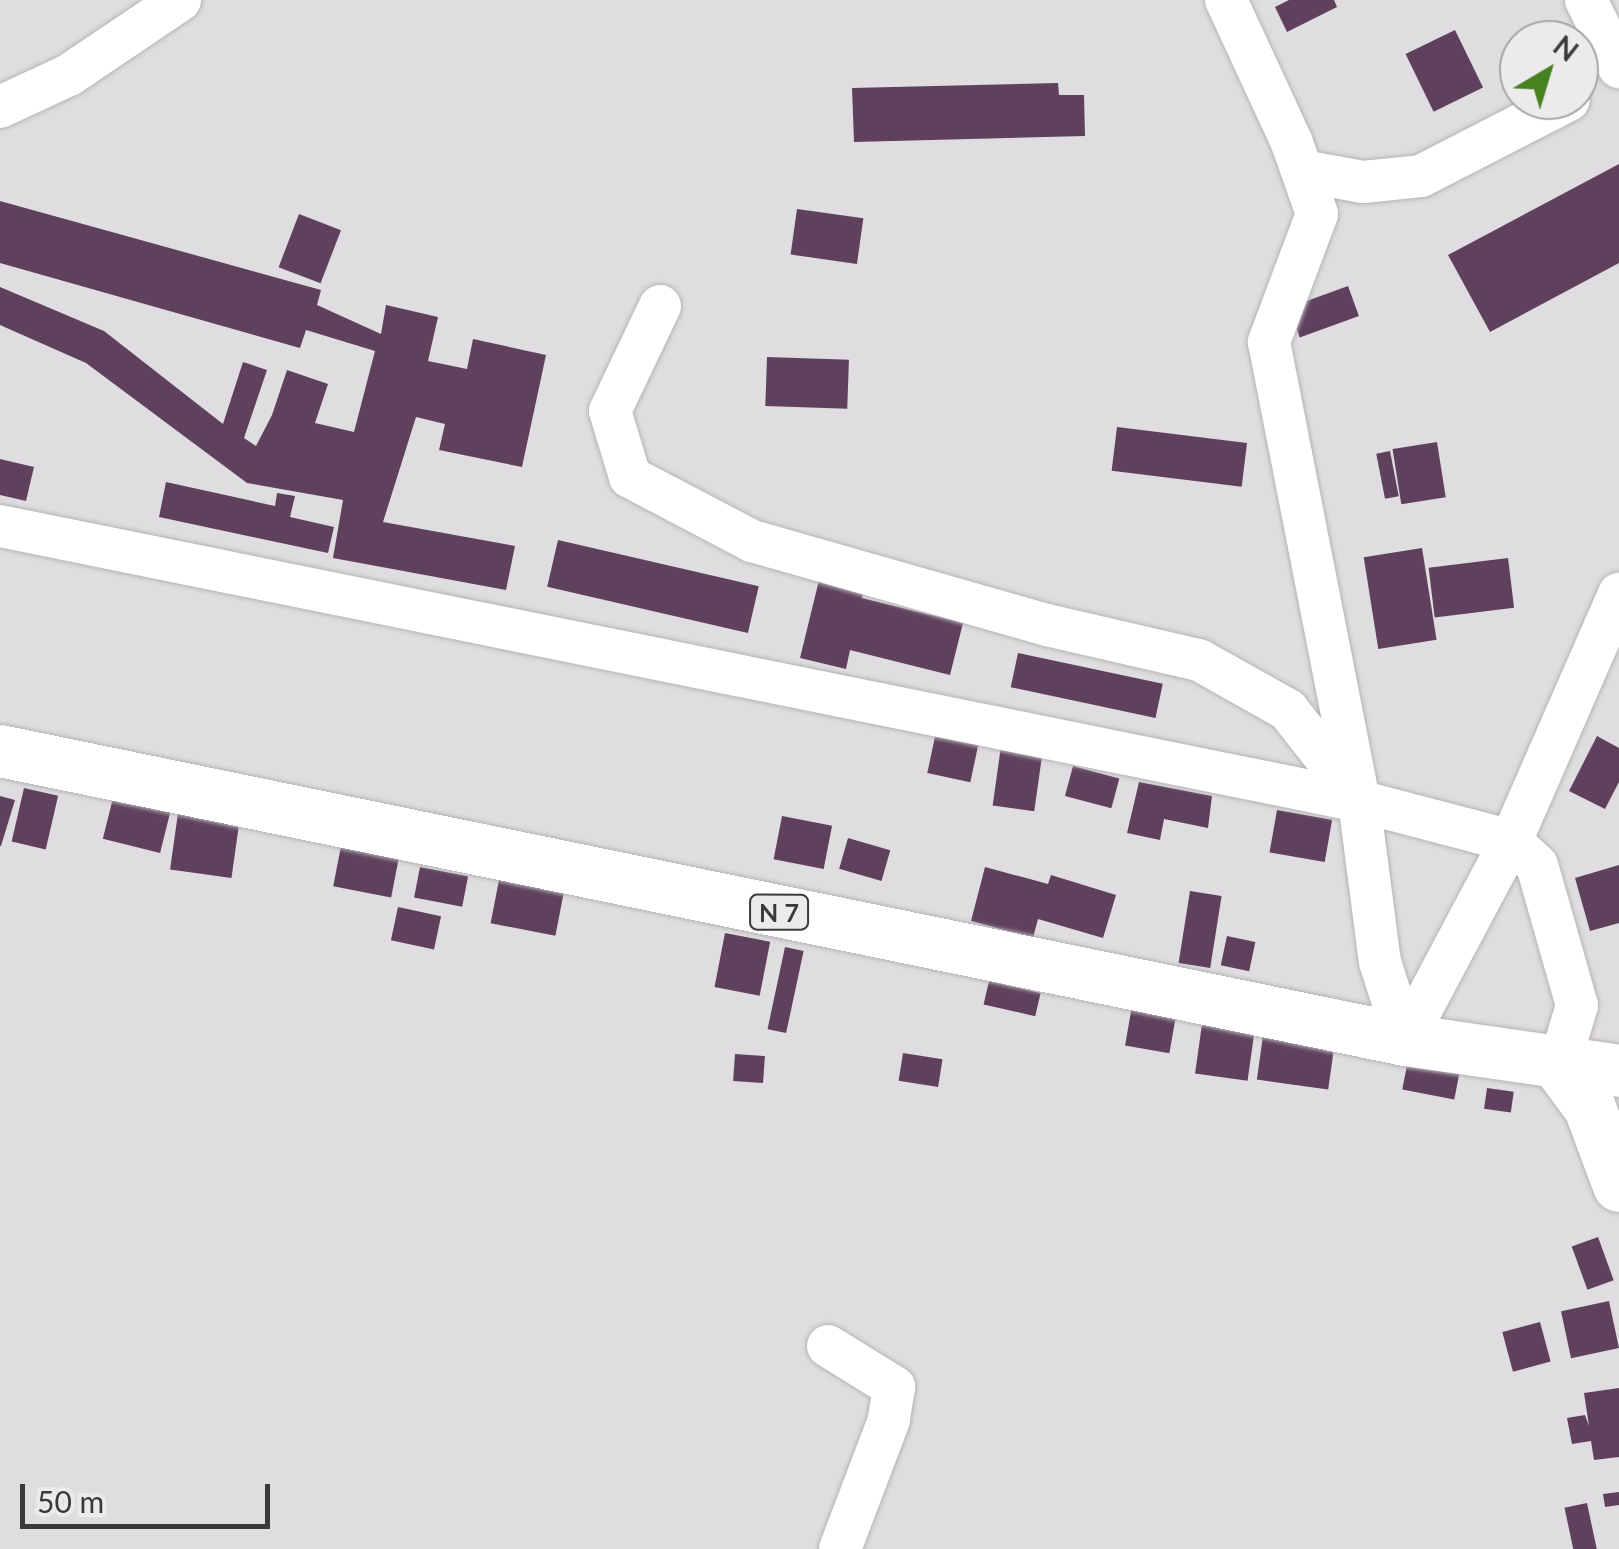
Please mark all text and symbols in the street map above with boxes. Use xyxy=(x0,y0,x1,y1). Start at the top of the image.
north arrow xyxy=(1499,20,1599,120)
text: N xyxy=(1547,28,1585,68)
road number: N 7 xyxy=(749,892,809,932)
scale bar xyxy=(25,1464,275,1526)
text: 50 m xyxy=(37,1483,104,1519)

